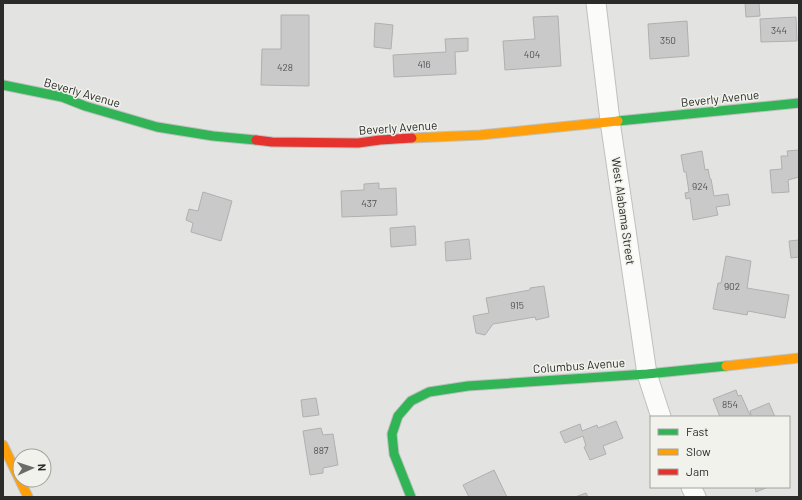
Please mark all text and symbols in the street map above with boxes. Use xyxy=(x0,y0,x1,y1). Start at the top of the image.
house number: 344 xyxy=(771,24,787,36)
house number: 350 xyxy=(660,34,676,46)
house number: 404 xyxy=(524,48,540,60)
house number: 416 xyxy=(417,58,431,70)
house number: 428 xyxy=(277,61,293,73)
street label: Beverly Avenue xyxy=(42,74,122,110)
street label: Beverly Avenue xyxy=(680,87,760,109)
street label: Beverly Avenue xyxy=(358,117,438,137)
street label: West Alabama Street xyxy=(609,156,638,266)
house number: 924 xyxy=(692,180,708,192)
house number: 437 xyxy=(361,197,377,209)
house number: 902 xyxy=(724,280,740,292)
house number: 915 xyxy=(510,299,524,311)
street label: Columbus Avenue xyxy=(532,355,625,375)
house number: 854 xyxy=(722,398,738,410)
legend xyxy=(650,416,790,488)
text: Fast xyxy=(686,424,709,438)
house number: 887 xyxy=(313,444,329,456)
text: Slow xyxy=(686,444,711,458)
north arrow xyxy=(12,448,52,488)
text: N xyxy=(36,463,49,471)
text: Jam xyxy=(686,464,709,478)

